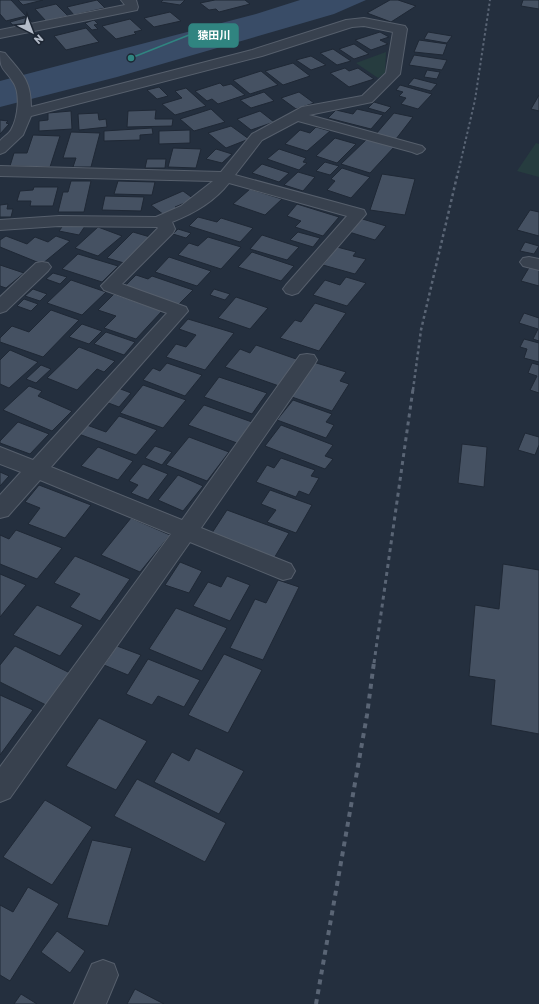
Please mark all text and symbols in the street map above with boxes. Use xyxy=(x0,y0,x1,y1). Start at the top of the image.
north arrow xyxy=(12,12,52,52)
callout: 猿田川 xyxy=(189,24,238,47)
text: 猿田川 xyxy=(198,29,231,42)
text: N xyxy=(31,32,46,47)

